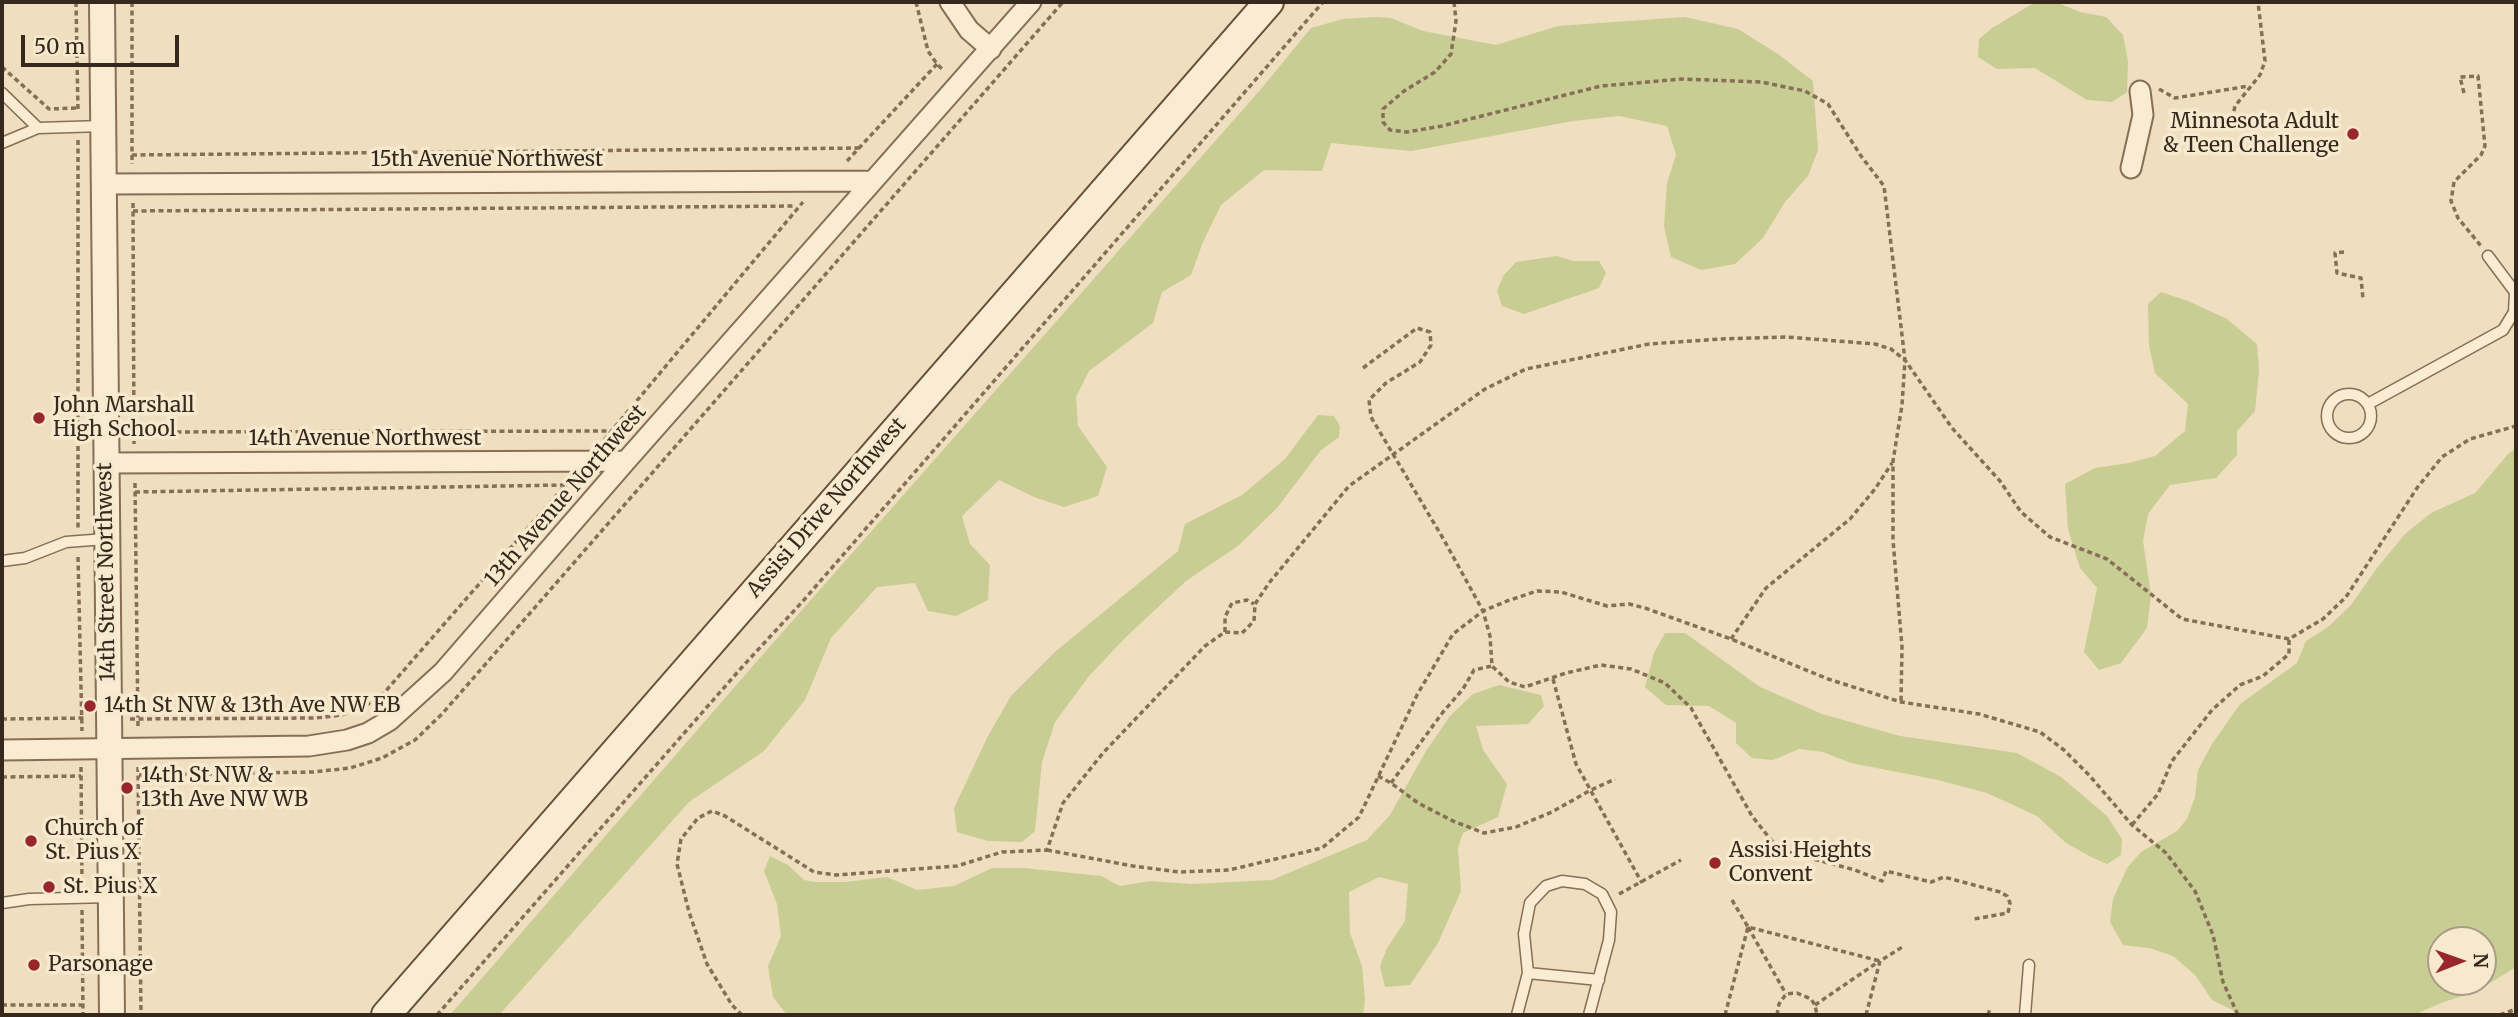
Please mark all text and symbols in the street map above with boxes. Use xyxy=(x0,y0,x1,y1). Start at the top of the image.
scale bar xyxy=(24,21,182,65)
text: 50 m xyxy=(34,33,85,60)
place label: Minnesota Adult & Teen Challenge xyxy=(2163,109,2339,159)
marker: Minnesota Adult & Teen Challenge xyxy=(2345,126,2361,142)
street label: 15th Avenue Northwest xyxy=(371,147,603,173)
place label: John Marshall High School xyxy=(53,393,194,443)
street label: 13th Avenue Northwest xyxy=(480,400,652,592)
marker: John Marshall High School xyxy=(31,410,47,426)
street label: Assisi Drive Northwest xyxy=(742,413,912,603)
street label: 14th Avenue Northwest xyxy=(248,426,482,452)
street label: 14th Street Northwest xyxy=(92,462,122,682)
place label: 14th St NW & 13th Ave NW EB xyxy=(104,693,400,719)
marker: 14th St NW & 13th Ave NW EB xyxy=(82,698,98,714)
place label: 14th St NW & 13th Ave NW WB xyxy=(141,763,308,813)
marker: 14th St NW & 13th Ave NW WB xyxy=(119,780,135,796)
place label: Church of St. Pius X xyxy=(45,816,143,866)
marker: Church of St. Pius X xyxy=(23,833,39,849)
place label: Assisi Heights Convent xyxy=(1729,838,1872,888)
marker: Assisi Heights Convent xyxy=(1707,855,1723,871)
place label: St. Pius X xyxy=(63,874,157,900)
marker: St. Pius X xyxy=(41,879,57,895)
north arrow xyxy=(2427,926,2497,996)
place label: Parsonage xyxy=(48,952,153,978)
text: N xyxy=(2469,953,2493,968)
marker: Parsonage xyxy=(26,957,42,973)

